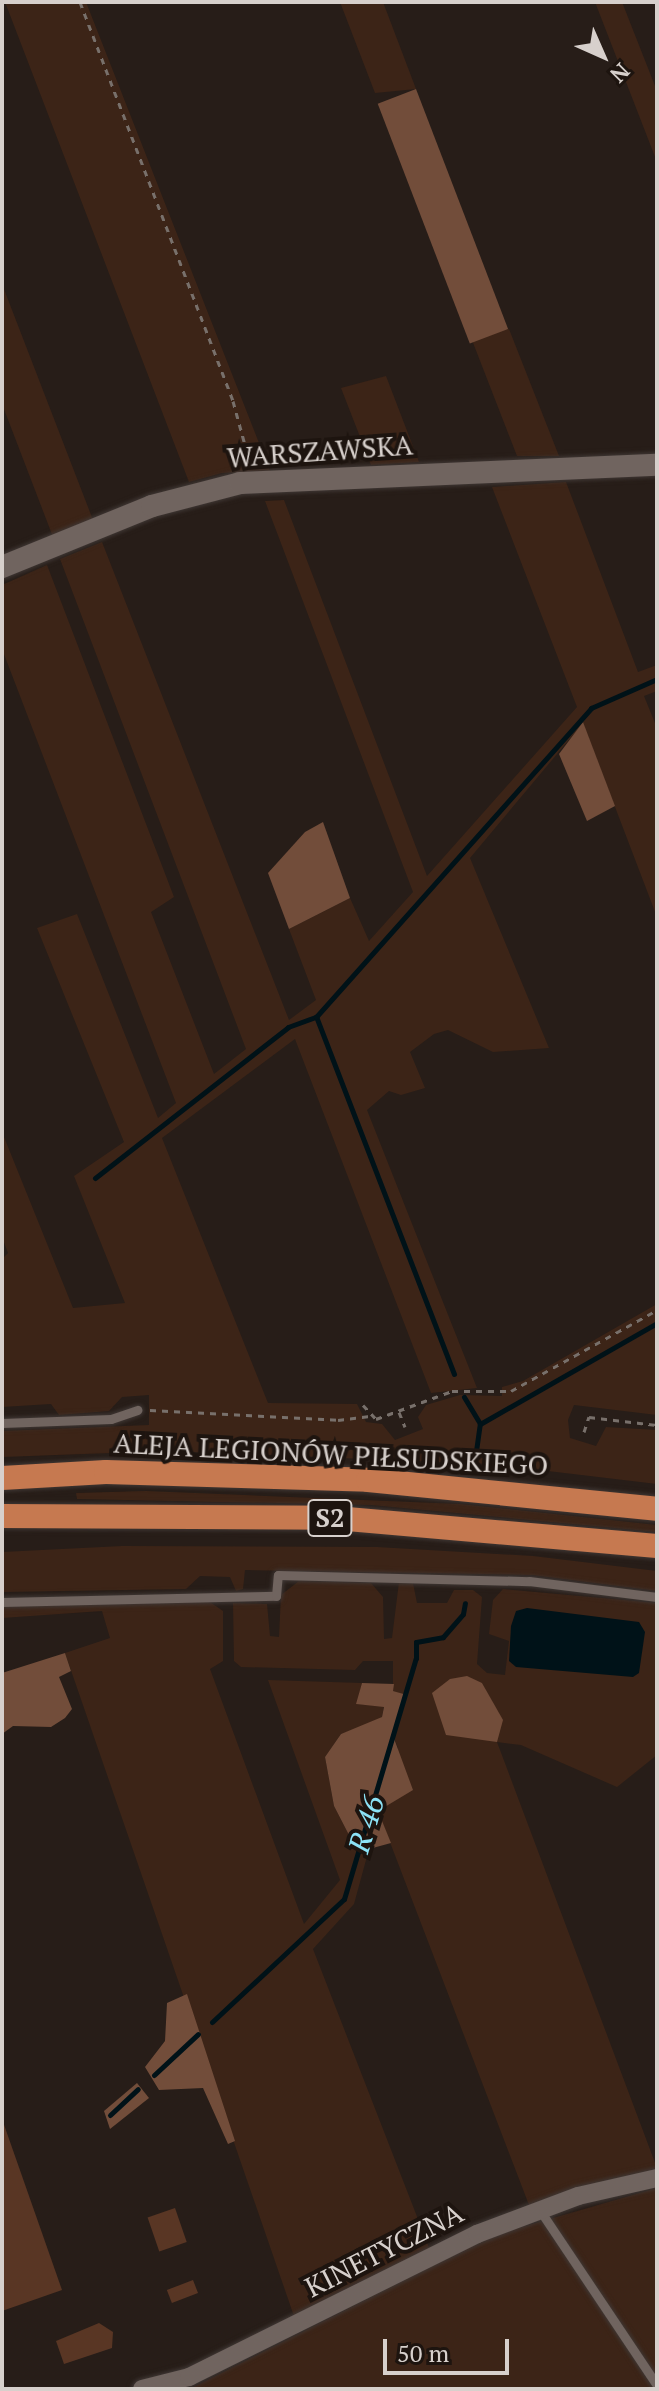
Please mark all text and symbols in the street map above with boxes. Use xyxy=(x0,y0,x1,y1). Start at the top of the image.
north arrow xyxy=(563,16,643,96)
text: N xyxy=(604,57,636,89)
street label: WARSZAWSKA xyxy=(226,428,414,474)
street label: ALEJA LEGIONÓW PIŁSUDSKIEGO xyxy=(112,1426,550,1482)
road number: S2 xyxy=(306,1496,354,1540)
water label: R 46 xyxy=(340,1791,392,1857)
street label: KINETYCZNA xyxy=(299,2196,469,2304)
scale bar xyxy=(387,2323,513,2373)
text: 50 m xyxy=(397,2337,449,2369)

